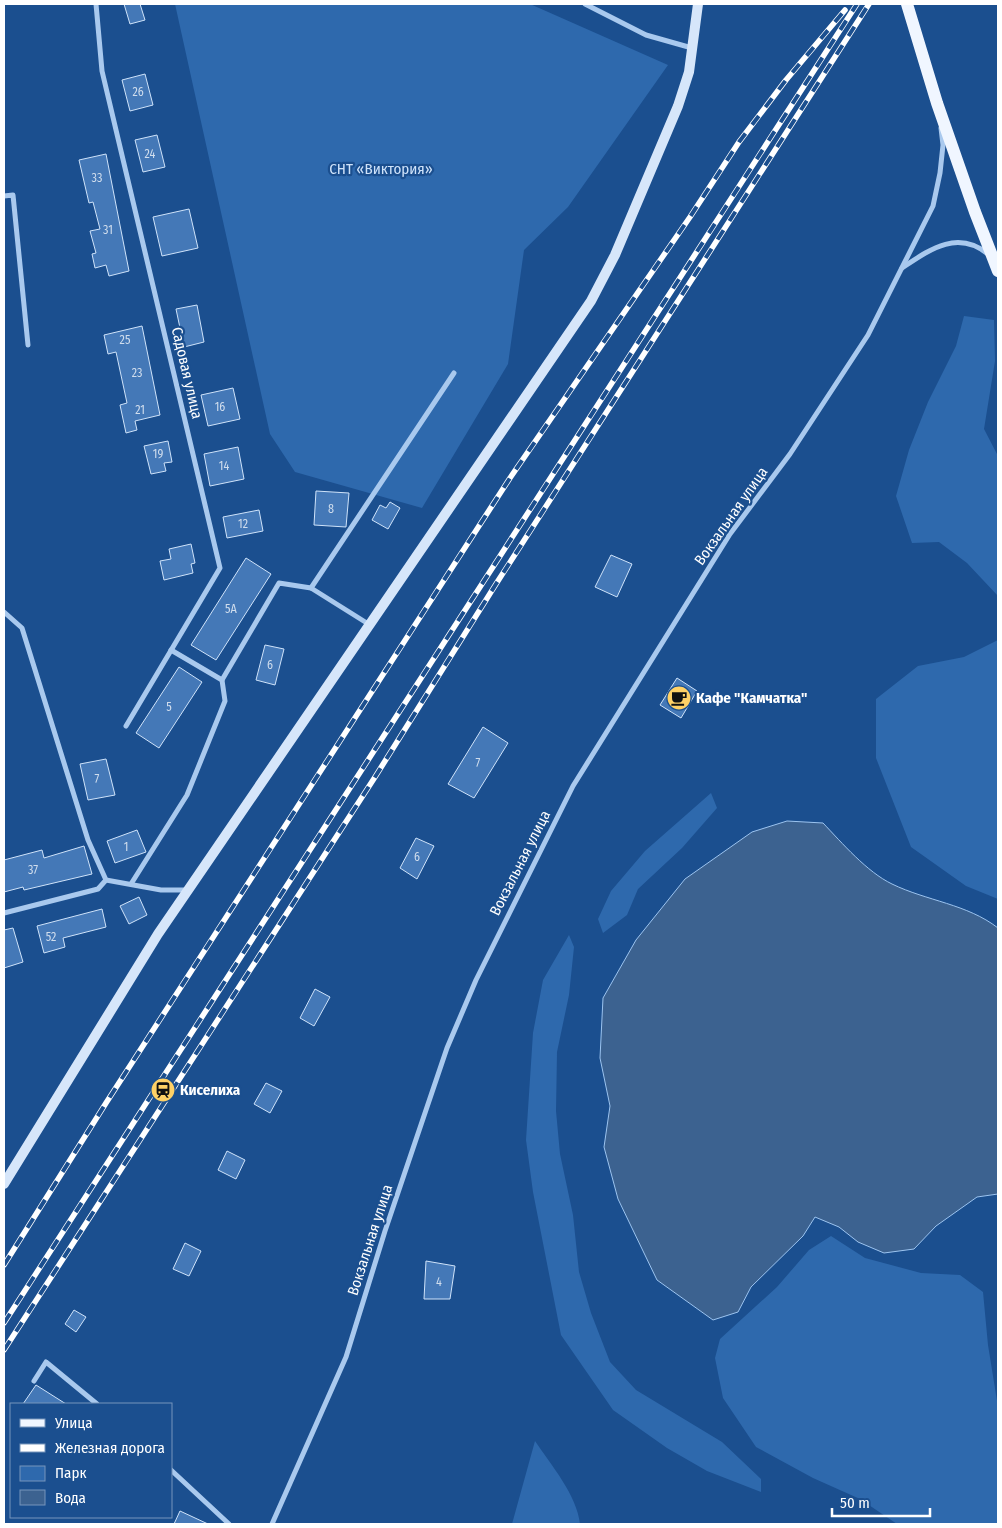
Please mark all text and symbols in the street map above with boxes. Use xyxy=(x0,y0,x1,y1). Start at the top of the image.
house number: 26 xyxy=(132,85,144,99)
house number: 24 xyxy=(145,147,156,161)
park label: СНТ «Виктория» xyxy=(329,160,433,178)
house number: 33 xyxy=(92,171,102,185)
house number: 31 xyxy=(103,223,113,237)
street label: Садовая улица xyxy=(168,325,206,421)
house number: 25 xyxy=(120,333,131,347)
house number: 23 xyxy=(132,366,142,380)
house number: 16 xyxy=(215,400,225,414)
house number: 21 xyxy=(135,403,145,417)
house number: 19 xyxy=(153,447,163,461)
house number: 14 xyxy=(219,459,229,473)
street label: Вокзальная улица xyxy=(690,464,772,568)
house number: 8 xyxy=(328,502,334,516)
house number: 12 xyxy=(238,517,248,531)
house number: 5А xyxy=(225,602,238,616)
house number: 6 xyxy=(267,658,273,672)
cafe icon: Кафе "Камчатка" xyxy=(666,685,692,711)
place label: Кафе "Камчатка" xyxy=(696,689,807,707)
house number: 5 xyxy=(166,700,172,714)
house number: 7 xyxy=(476,756,481,770)
house number: 7 xyxy=(95,772,100,786)
street label: Вокзальная улица xyxy=(486,807,554,919)
house number: 1 xyxy=(124,840,128,854)
house number: 6 xyxy=(414,850,420,864)
house number: 37 xyxy=(28,863,38,877)
house number: 52 xyxy=(46,930,56,944)
station icon: Киселиха xyxy=(150,1077,176,1103)
place label: Киселиха xyxy=(180,1081,241,1099)
street label: Вокзальная улица xyxy=(344,1182,396,1298)
house number: 4 xyxy=(436,1275,442,1289)
legend xyxy=(10,1403,172,1518)
text: Улица xyxy=(54,1414,93,1432)
text: Железная дорога xyxy=(55,1439,165,1457)
text: Парк xyxy=(55,1464,86,1482)
scale bar xyxy=(832,1486,930,1518)
text: Вода xyxy=(55,1489,86,1507)
text: 50 m xyxy=(840,1494,870,1512)

